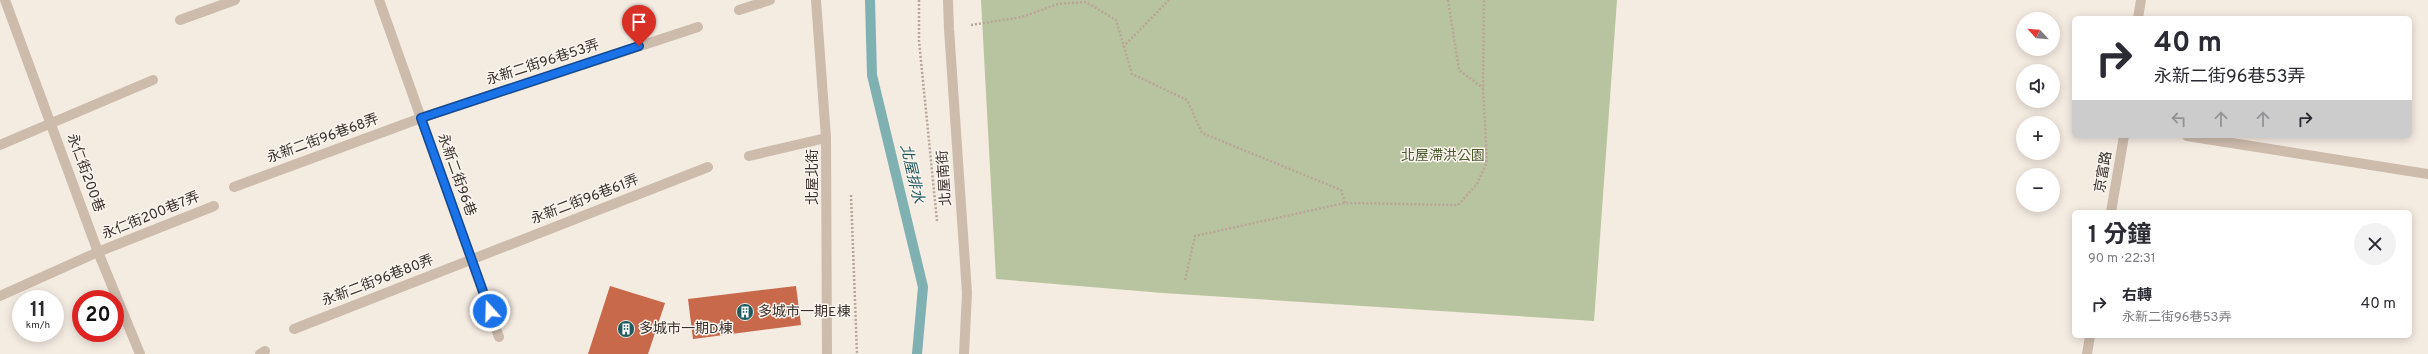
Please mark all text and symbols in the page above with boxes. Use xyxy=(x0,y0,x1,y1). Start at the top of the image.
pin xyxy=(622,5,656,46)
icon: arrive xyxy=(628,11,650,33)
north arrow xyxy=(2016,12,2060,56)
map controls xyxy=(2016,12,2060,212)
text: 40 m xyxy=(2154,26,2222,62)
icon: right xyxy=(2088,32,2140,84)
street label: 永新二街96巷53弄 xyxy=(484,37,602,89)
button: sound xyxy=(2016,64,2060,108)
text: 永新二街96巷53弄 xyxy=(2154,66,2306,89)
icon: left xyxy=(2168,108,2190,130)
icon: ahead xyxy=(2210,108,2232,130)
icon: ahead xyxy=(2252,108,2274,130)
icon: right xyxy=(2294,108,2316,130)
street label: 永新二街96巷68弄 xyxy=(265,111,381,167)
button: + xyxy=(2016,116,2060,160)
street label: 永仁街200巷 xyxy=(63,131,107,215)
street label: 永新二街96巷 xyxy=(433,131,479,219)
water label: 北屋排水 xyxy=(895,143,927,206)
park label: 北屋滯洪公園 xyxy=(1401,147,1485,165)
street label: 北屋北街 xyxy=(804,149,822,205)
street label: 北屋南街 xyxy=(934,149,955,207)
street label: 京富路 xyxy=(2092,150,2116,194)
button: − xyxy=(2016,168,2060,212)
street label: 永新二街96巷61弄 xyxy=(529,172,641,228)
street label: 永仁街200巷7弄 xyxy=(100,189,202,243)
text: 1 分鐘 xyxy=(2088,221,2152,251)
button: close xyxy=(2354,223,2396,265)
text: 90 m · 22:31 xyxy=(2088,251,2156,267)
street label: 永新二街96巷80弄 xyxy=(320,252,436,310)
text: 右轉 xyxy=(2122,287,2152,306)
speed limit sign: 20 xyxy=(72,290,124,342)
position arrow xyxy=(469,290,511,332)
icon: right xyxy=(2088,293,2110,315)
text: 40 m xyxy=(2361,295,2396,314)
text: 11 xyxy=(30,298,46,324)
building icon: 多城市一期E棟 xyxy=(735,302,755,322)
place label: 多城市一期E棟 xyxy=(758,303,850,321)
text: 永新二街96巷53弄 xyxy=(2122,310,2231,326)
text: km/h xyxy=(26,319,50,332)
building icon: 多城市一期D棟 xyxy=(616,319,636,339)
place label: 多城市一期D棟 xyxy=(639,320,733,338)

